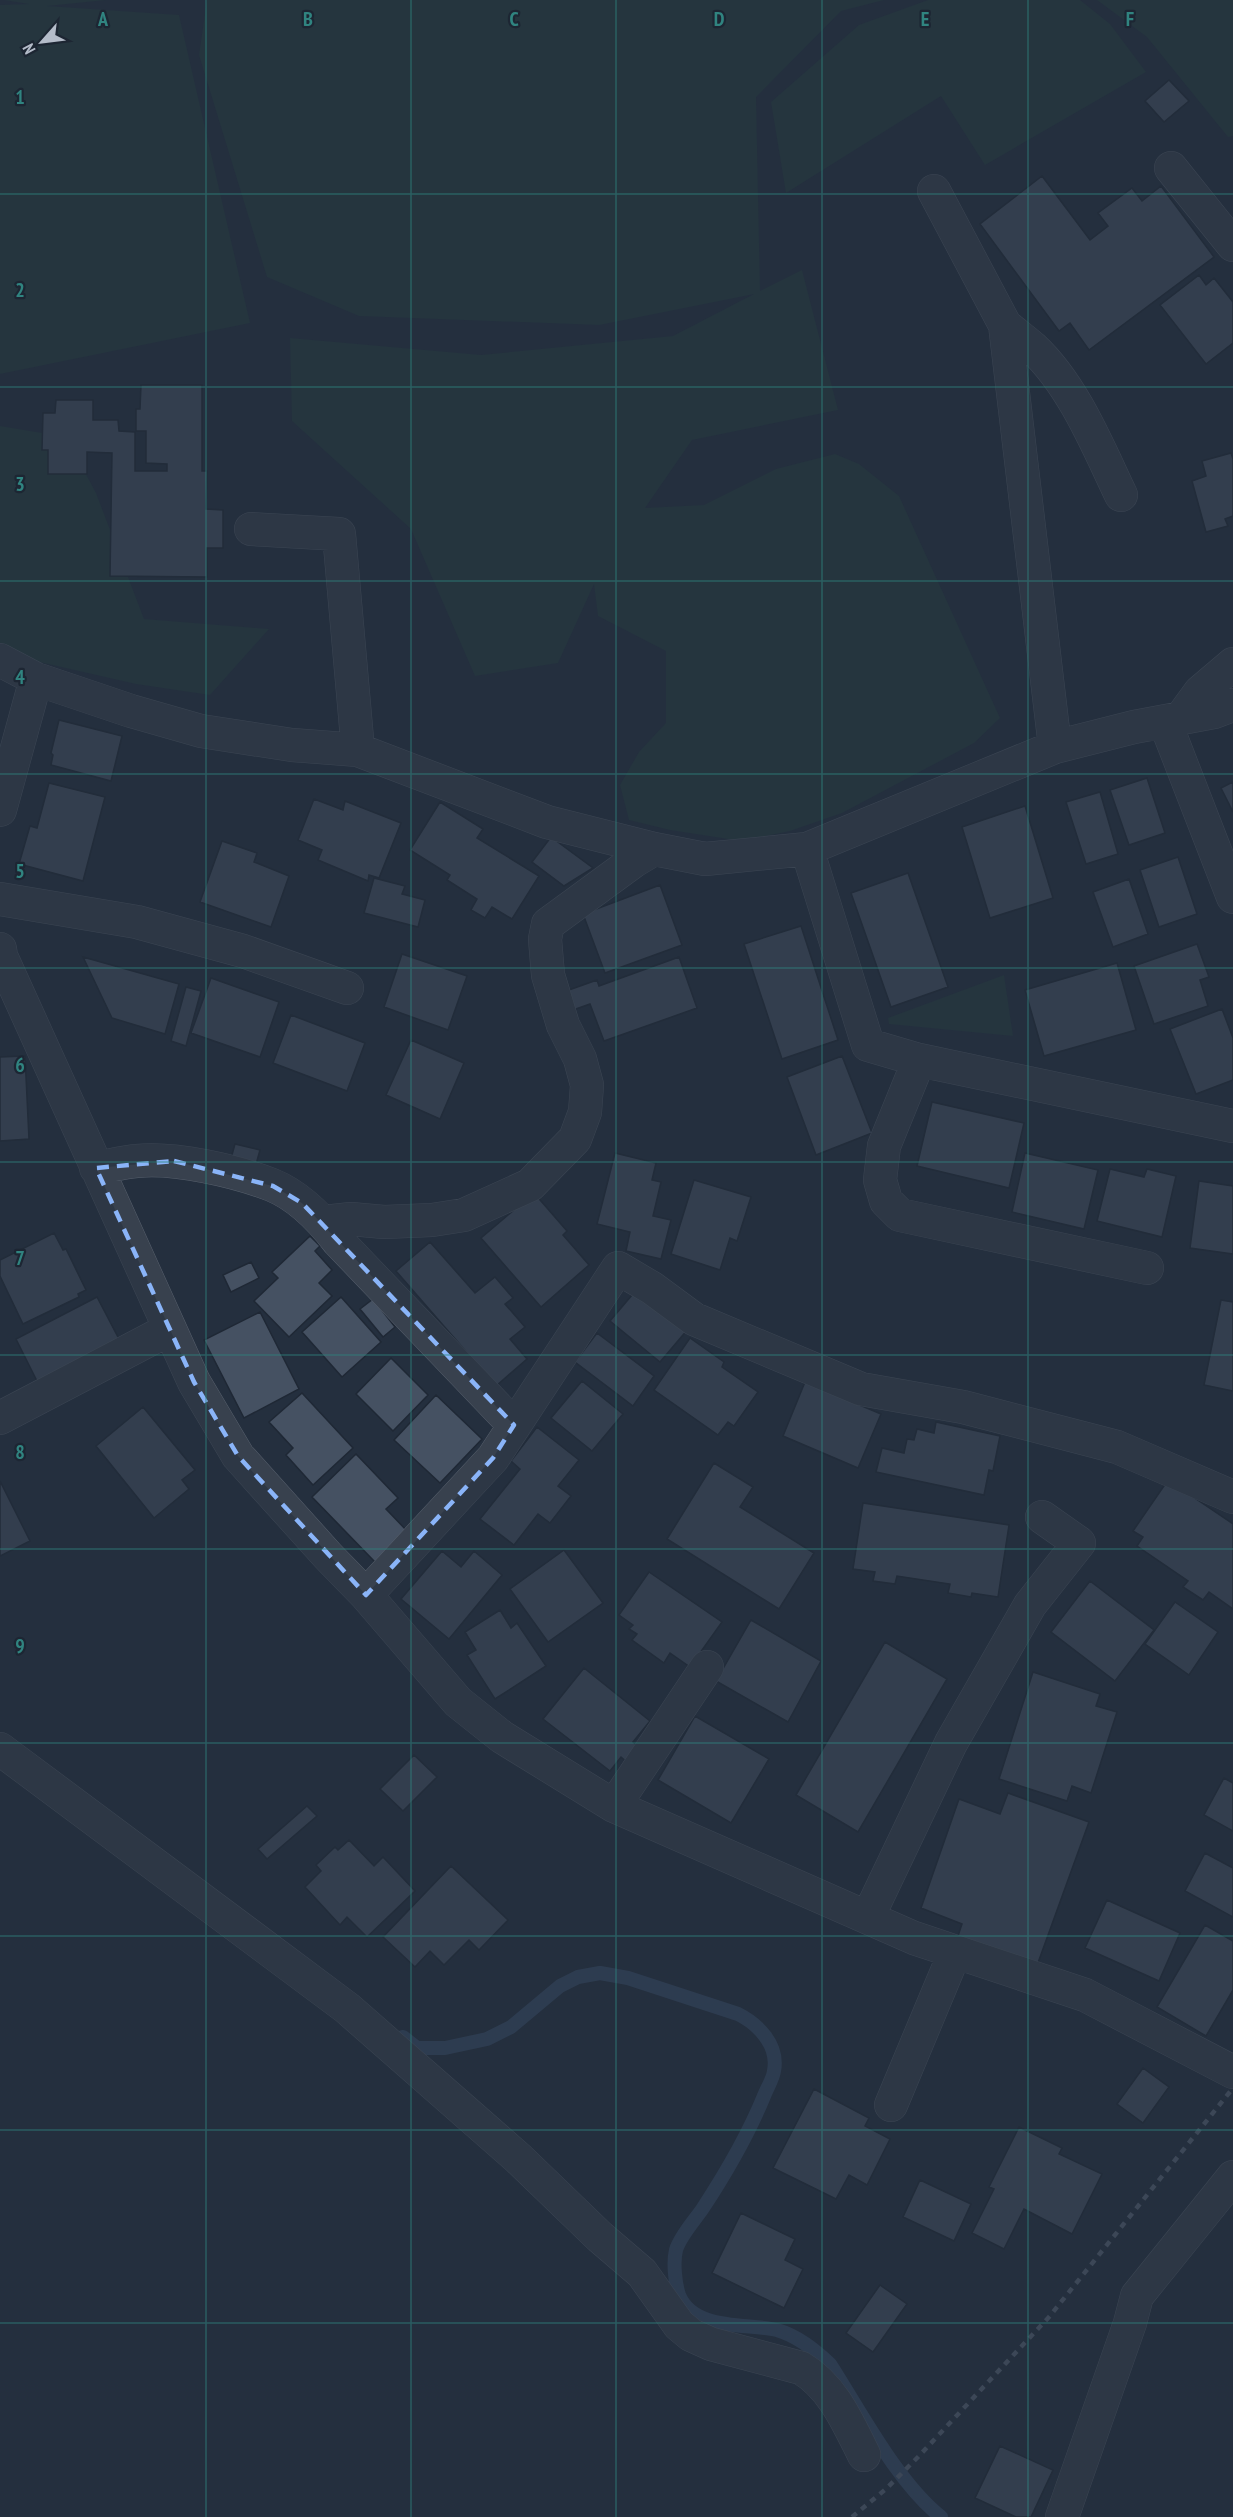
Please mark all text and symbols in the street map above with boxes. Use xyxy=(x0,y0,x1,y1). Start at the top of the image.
text: A xyxy=(97,6,109,32)
text: B xyxy=(303,6,313,32)
text: C xyxy=(509,6,519,32)
text: D xyxy=(714,6,725,32)
text: E xyxy=(921,6,929,32)
text: F xyxy=(1126,6,1134,32)
north arrow xyxy=(12,12,72,72)
text: N xyxy=(18,41,40,58)
text: 1 xyxy=(15,84,25,110)
text: 2 xyxy=(15,277,25,303)
text: 3 xyxy=(15,471,25,497)
text: 4 xyxy=(15,664,25,690)
text: 5 xyxy=(15,858,25,884)
text: 6 xyxy=(15,1052,25,1078)
text: 7 xyxy=(15,1245,25,1271)
text: 8 xyxy=(15,1439,25,1465)
text: 9 xyxy=(15,1633,25,1659)

